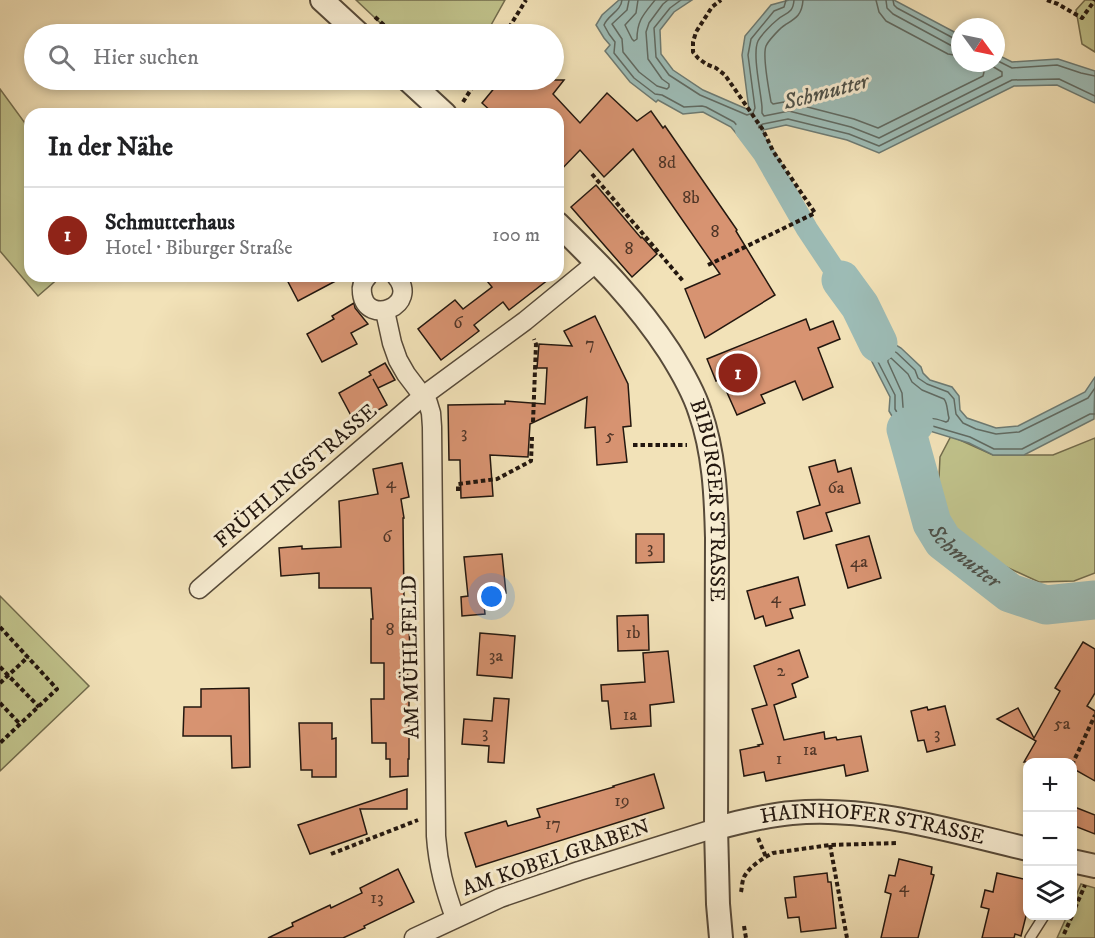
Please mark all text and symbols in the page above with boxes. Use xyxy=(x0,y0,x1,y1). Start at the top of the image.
north arrow xyxy=(951,18,1005,72)
search box xyxy=(24,24,564,90)
icon: search xyxy=(45,41,78,74)
text: Hier suchen xyxy=(93,44,199,71)
water label: Schmutter xyxy=(780,67,874,117)
text: In der Nähe xyxy=(48,131,173,164)
house number: 8d xyxy=(658,152,676,174)
house number: 8b xyxy=(682,187,700,209)
text: Schmutterhaus xyxy=(105,209,235,236)
house number: 8 xyxy=(710,221,720,243)
text: 1 xyxy=(64,223,71,248)
text: 100 m xyxy=(492,223,540,248)
text: Hotel · Biburger Straße xyxy=(105,236,292,261)
house number: 8 xyxy=(624,238,634,260)
house number: 6 xyxy=(453,312,463,334)
house number: 7 xyxy=(585,333,595,355)
pin: 1 xyxy=(718,350,758,395)
street label: BIBURGER STRASSE xyxy=(684,395,730,602)
street label: FRÜHLINGSTRASSE xyxy=(209,397,383,554)
house number: 3 xyxy=(461,422,467,444)
house number: 5 xyxy=(606,425,615,447)
house number: 4 xyxy=(386,472,397,494)
house number: 6a xyxy=(827,477,845,499)
water label: Schmutter xyxy=(922,518,1008,596)
house number: 6 xyxy=(382,526,392,548)
house number: 3 xyxy=(647,537,653,559)
house number: 4a xyxy=(850,551,868,573)
street label: AM MÜHLFELD xyxy=(396,575,425,739)
your location xyxy=(477,582,506,611)
house number: 4 xyxy=(771,587,782,609)
house number: 8 xyxy=(385,619,395,641)
house number: 1b xyxy=(625,622,641,644)
house number: 3a xyxy=(489,645,504,667)
house number: 2 xyxy=(777,660,786,682)
house number: 1a xyxy=(623,704,637,726)
house number: 5a xyxy=(1054,713,1071,735)
house number: 3 xyxy=(482,722,488,744)
house number: 3 xyxy=(934,723,940,745)
house number: 1a xyxy=(803,739,817,761)
house number: 1 xyxy=(776,748,782,770)
map controls xyxy=(1023,758,1077,920)
button: + xyxy=(1023,758,1077,812)
house number: 19 xyxy=(614,790,630,812)
street label: HAINHOFER STRASSE xyxy=(758,799,987,851)
button: − xyxy=(1023,812,1077,866)
house number: 17 xyxy=(545,813,561,835)
street label: AM KOBELGRABEN xyxy=(459,814,653,902)
button: layers xyxy=(1023,866,1077,920)
house number: 4 xyxy=(899,876,910,898)
house number: 13 xyxy=(370,887,384,909)

